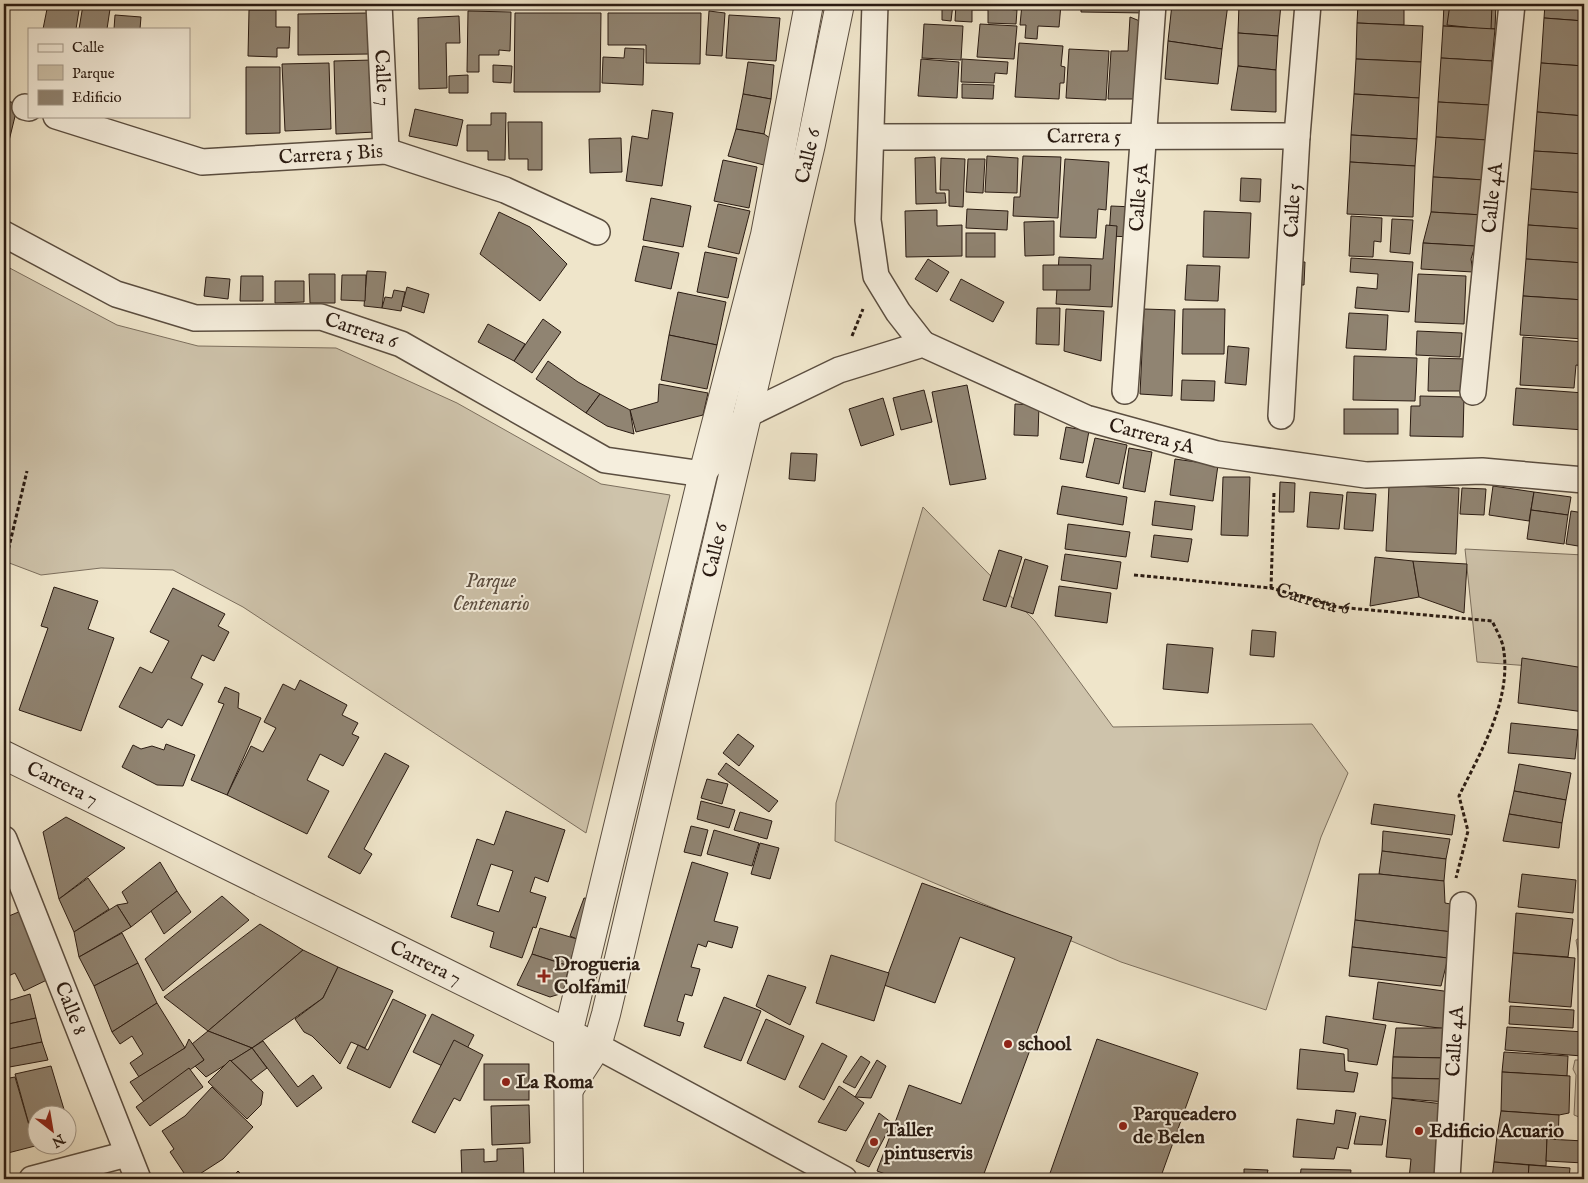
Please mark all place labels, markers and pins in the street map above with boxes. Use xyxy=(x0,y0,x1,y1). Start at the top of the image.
place label: Drogueria Colfamil xyxy=(554,952,640,1000)
marker: Drogueria Colfamil xyxy=(538,970,550,982)
place label: school xyxy=(1018,1032,1072,1057)
marker: school xyxy=(1002,1038,1014,1050)
place label: La Roma xyxy=(516,1070,594,1095)
marker: La Roma xyxy=(500,1076,512,1088)
place label: Parqueadero de Belen xyxy=(1133,1102,1237,1150)
place label: Taller pintuservis xyxy=(883,1118,973,1166)
place label: Edificio Acuario xyxy=(1429,1119,1564,1144)
marker: Parqueadero de Belen xyxy=(1117,1120,1129,1132)
marker: Edificio Acuario xyxy=(1413,1125,1425,1137)
marker: Taller pintuservis xyxy=(868,1136,880,1148)

